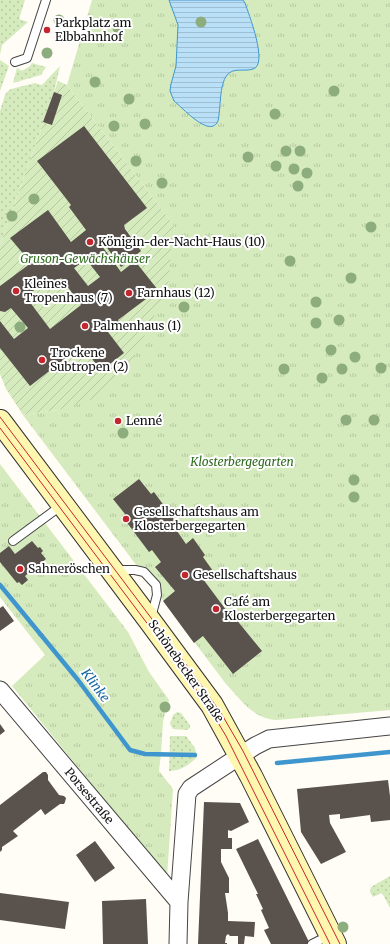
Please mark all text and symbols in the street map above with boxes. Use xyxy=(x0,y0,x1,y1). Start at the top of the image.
place label: Parkplatz am Elbbahnhof xyxy=(55,15,132,44)
marker: Parkplatz am Elbbahnhof xyxy=(42,25,52,35)
place label: Königin-der-Nacht-Haus (10) xyxy=(98,234,265,249)
marker: Königin-der-Nacht-Haus (10) xyxy=(85,237,95,247)
park label: Gruson-Gewächshäuser xyxy=(20,251,151,266)
place label: Kleines Tropenhaus (7) xyxy=(24,276,113,305)
place label: Farnhaus (12) xyxy=(137,285,215,300)
marker: Kleines Tropenhaus (7) xyxy=(11,286,21,296)
marker: Farnhaus (12) xyxy=(124,288,134,298)
place label: Palmenhaus (1) xyxy=(93,318,181,333)
marker: Palmenhaus (1) xyxy=(80,321,90,331)
place label: Trockene Subtropen (2) xyxy=(50,345,129,374)
marker: Trockene Subtropen (2) xyxy=(37,355,47,365)
place label: Lenné xyxy=(126,413,162,428)
marker: Lenné xyxy=(113,416,123,426)
park label: Klosterbergegarten xyxy=(189,454,294,469)
place label: Gesellschaftshaus am Klosterbergegarten xyxy=(134,504,259,533)
marker: Gesellschaftshaus am Klosterbergegarten xyxy=(121,514,131,524)
place label: Sahneröschen xyxy=(28,561,110,576)
marker: Sahneröschen xyxy=(15,564,25,574)
place label: Gesellschaftshaus xyxy=(193,567,297,582)
marker: Gesellschaftshaus xyxy=(180,570,190,580)
place label: Café am Klosterbergegarten xyxy=(224,594,335,623)
marker: Café am Klosterbergegarten xyxy=(211,604,221,614)
street label: Schönebecker Straße xyxy=(145,617,227,725)
water label: Klinke xyxy=(77,664,114,706)
street label: Porsestraße xyxy=(62,765,117,827)

